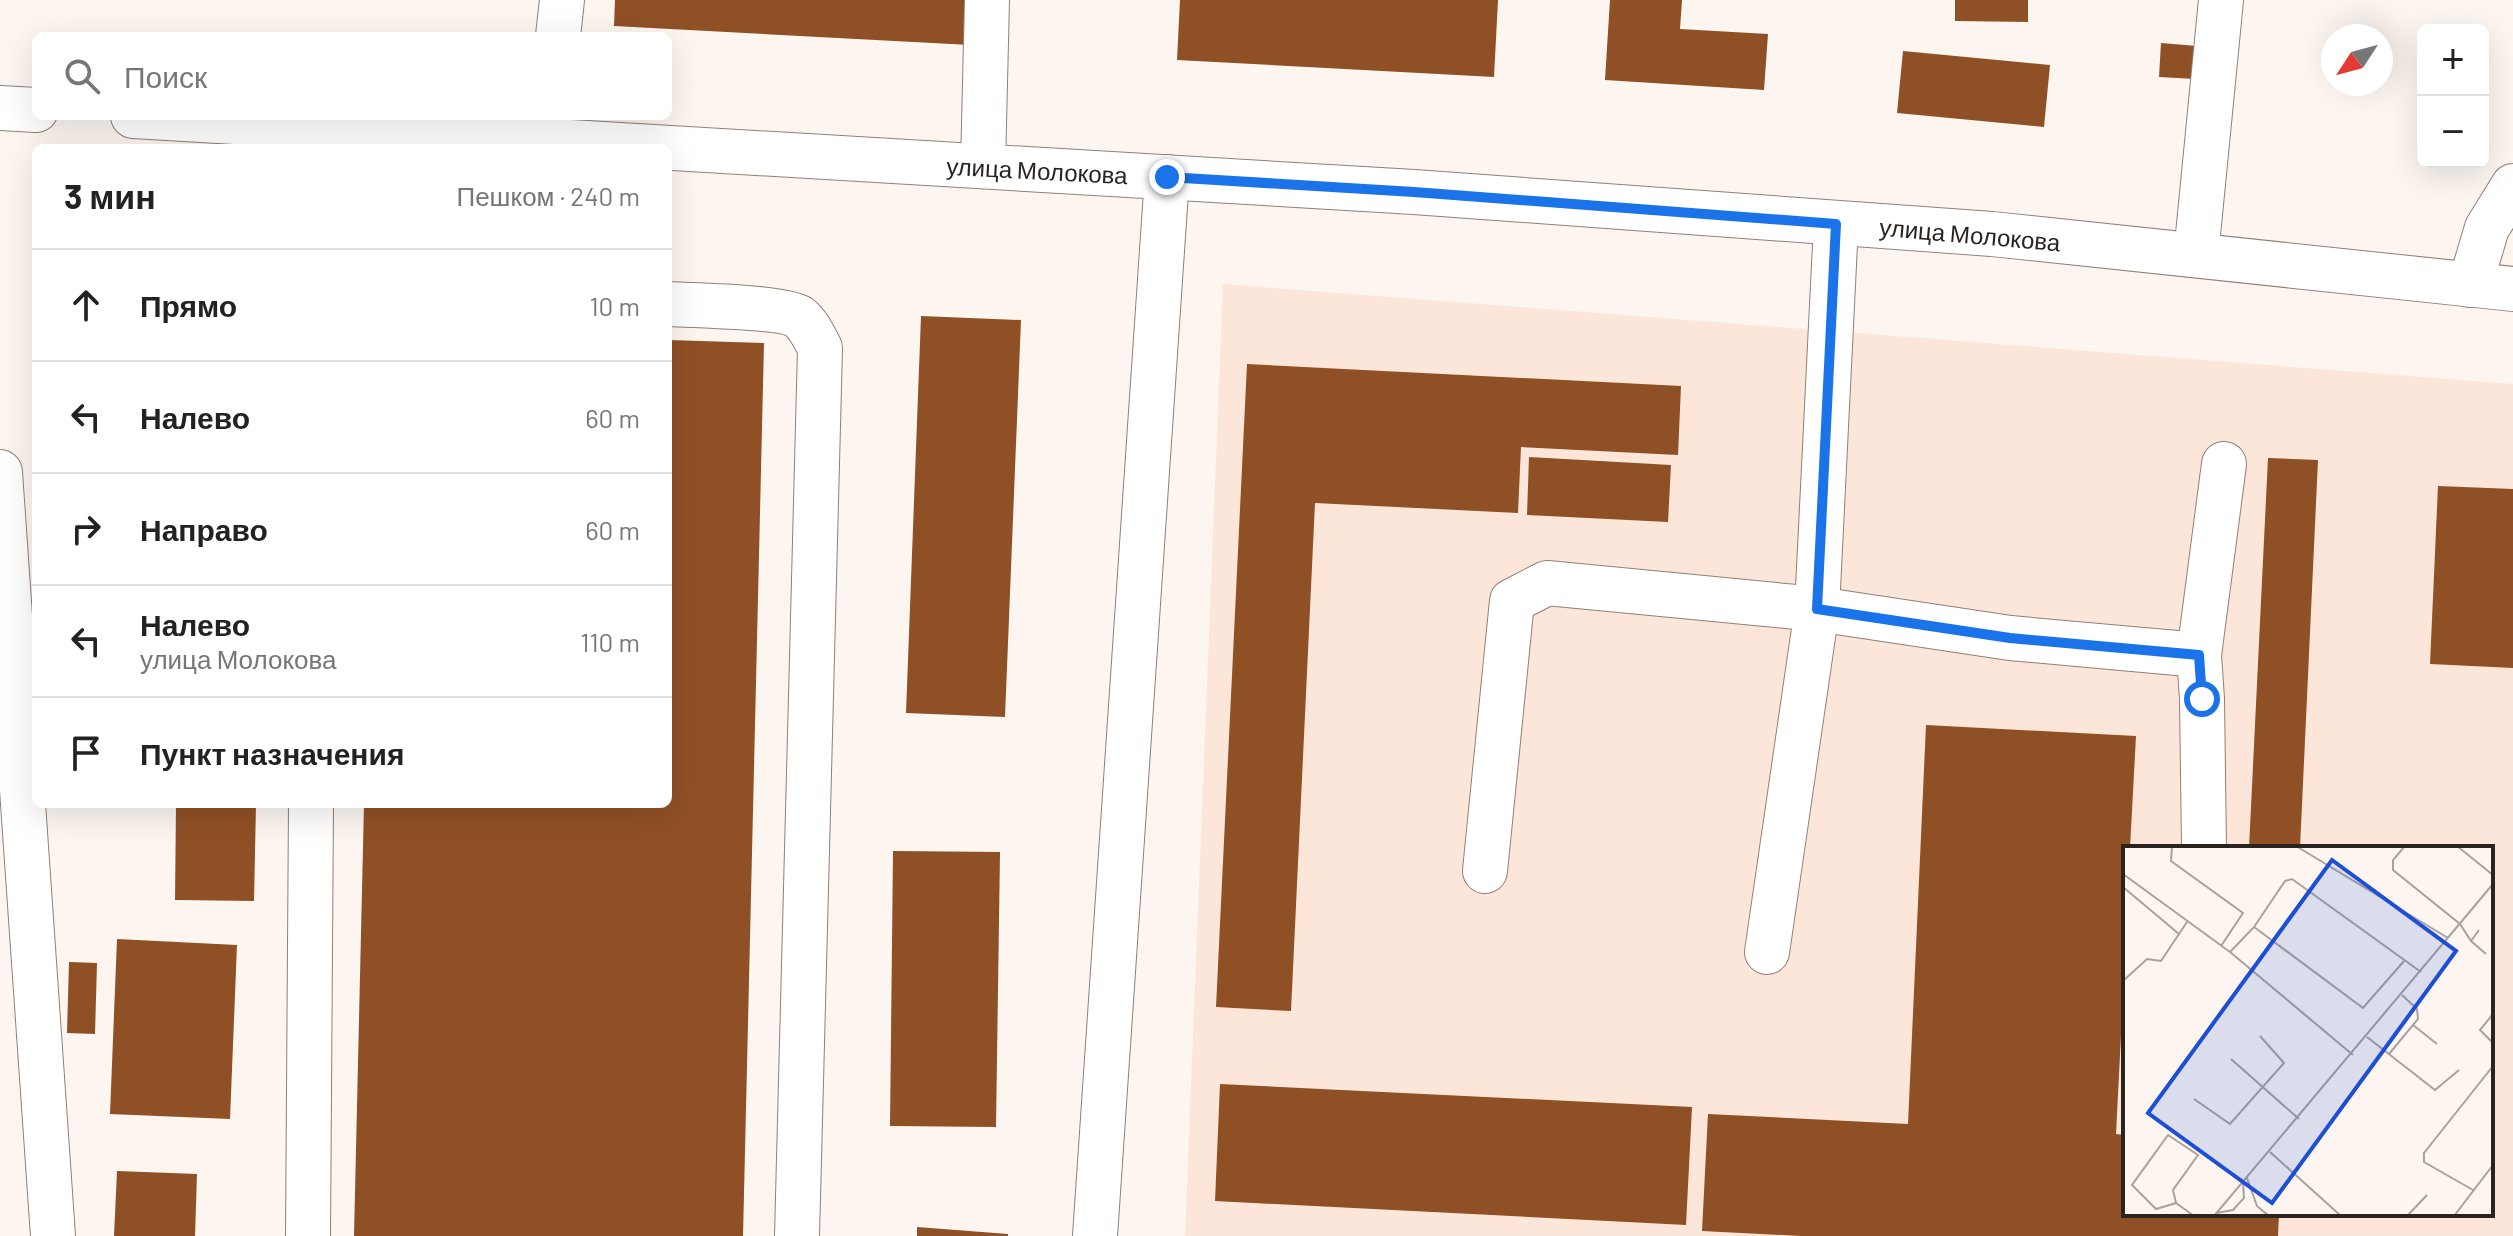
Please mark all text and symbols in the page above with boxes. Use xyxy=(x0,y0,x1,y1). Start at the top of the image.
north arrow xyxy=(2321,24,2393,96)
map controls xyxy=(2417,24,2489,168)
button: + xyxy=(2417,24,2489,96)
search box xyxy=(32,32,672,120)
icon: search xyxy=(60,54,104,98)
text: Поиск xyxy=(124,58,207,94)
button: − xyxy=(2417,96,2489,168)
street label: улица Молокова xyxy=(946,151,1129,189)
route end xyxy=(1149,159,1185,195)
text: 3 мин xyxy=(64,175,156,216)
text: Пешком · 240 m xyxy=(456,180,640,211)
street label: улица Молокова xyxy=(1878,212,2062,256)
icon: ahead xyxy=(64,283,108,327)
text: Прямо xyxy=(140,287,237,323)
text: 10 m xyxy=(590,290,640,321)
icon: left xyxy=(64,395,108,439)
text: Налево xyxy=(140,399,250,435)
text: 60 m xyxy=(585,402,640,433)
icon: right xyxy=(64,507,108,551)
text: Направо xyxy=(140,511,268,547)
text: 60 m xyxy=(585,514,640,545)
text: Налево xyxy=(140,606,250,642)
icon: left xyxy=(64,619,108,663)
text: 110 m xyxy=(580,626,640,657)
text: улица Молокова xyxy=(140,643,337,674)
route start xyxy=(2184,681,2220,717)
icon: arrive xyxy=(64,731,108,775)
text: Пункт назначения xyxy=(140,735,404,771)
inset map xyxy=(2123,846,2493,1216)

